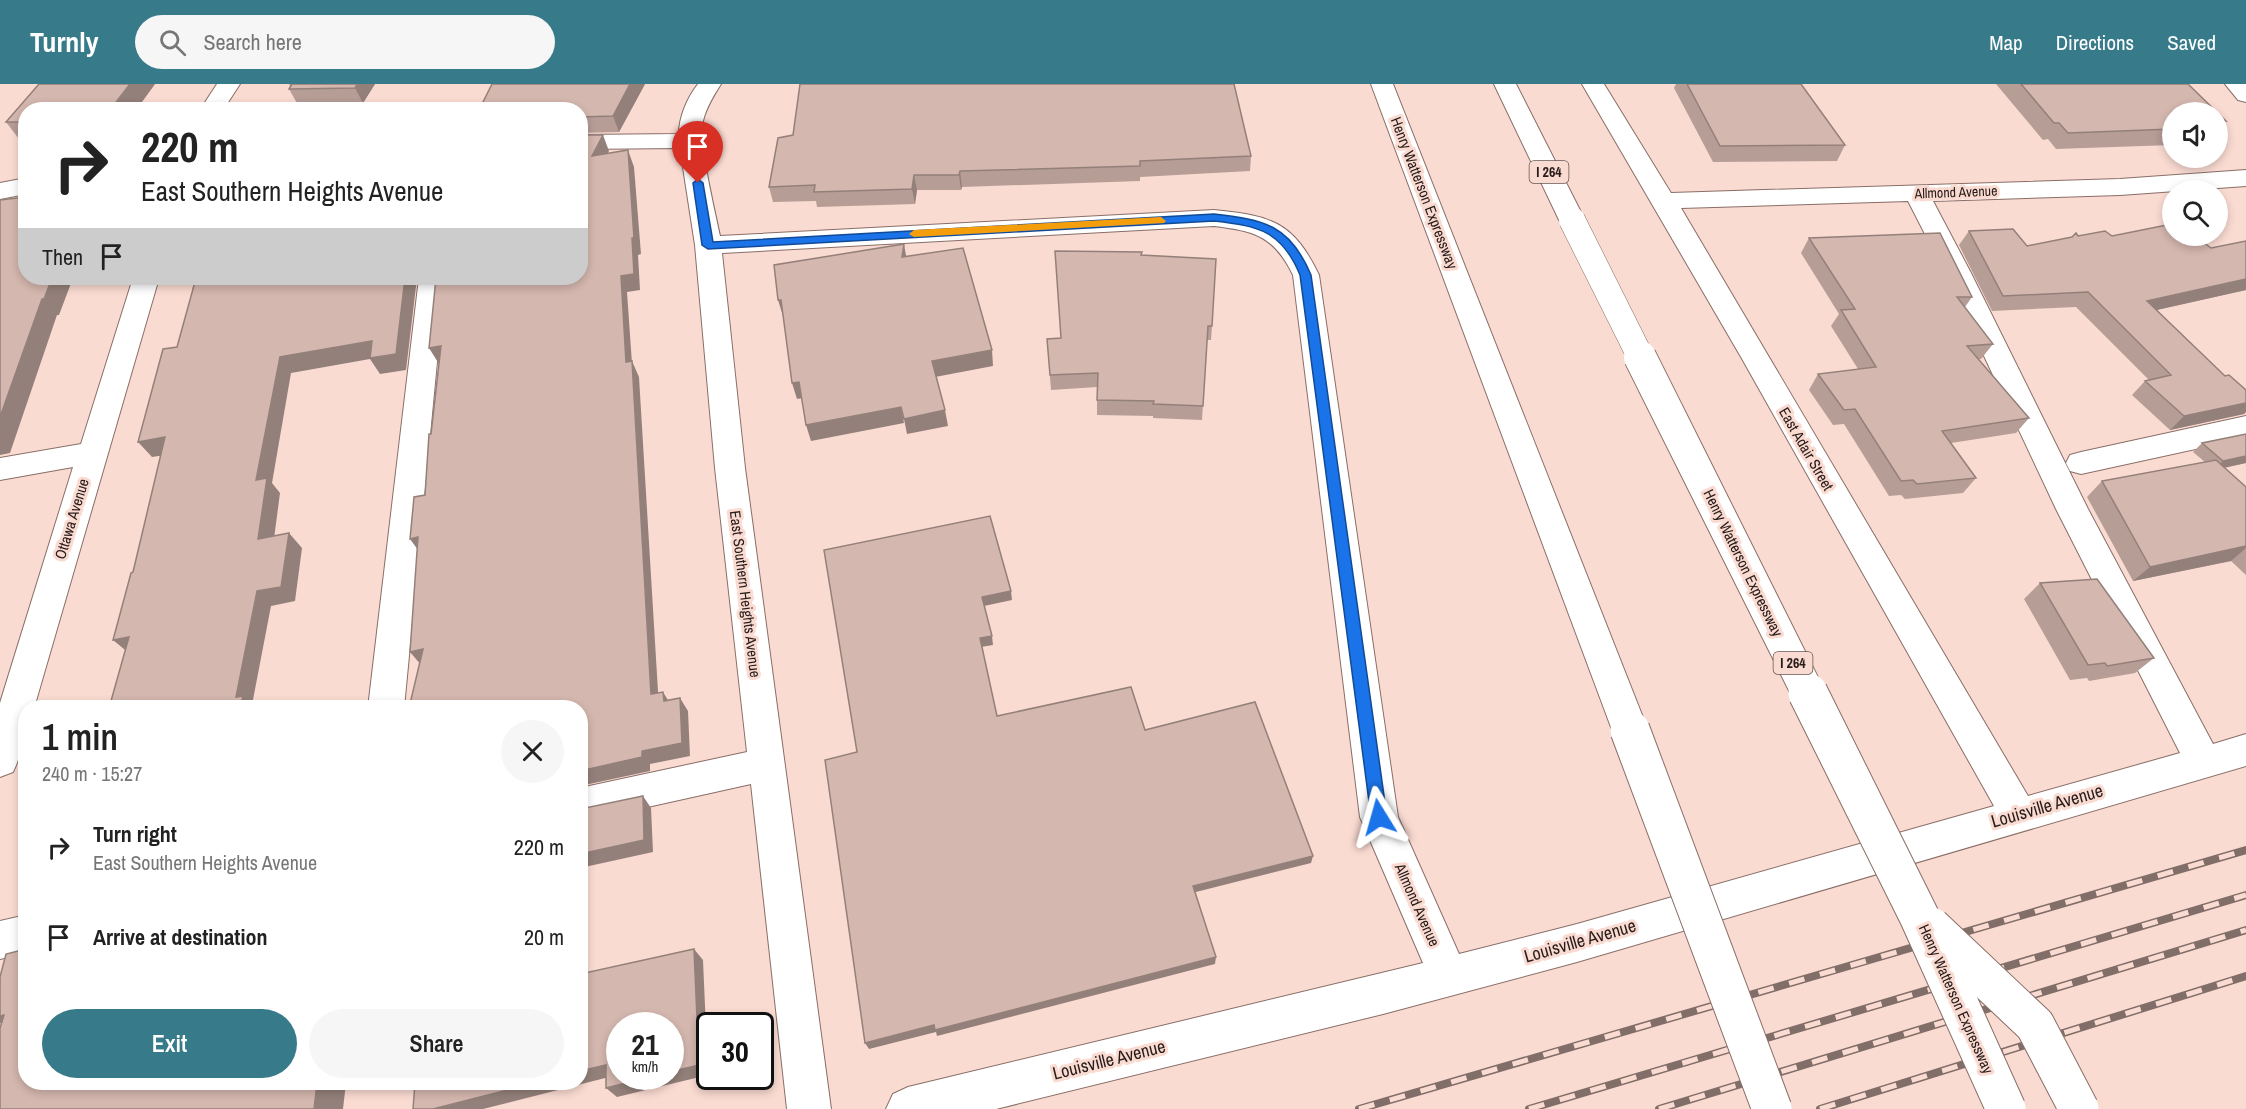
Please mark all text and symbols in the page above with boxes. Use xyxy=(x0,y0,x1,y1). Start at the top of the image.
search box xyxy=(135,15,555,69)
text: Turnly xyxy=(30,23,99,61)
icon: search xyxy=(156,26,189,59)
text: Search here xyxy=(204,27,302,57)
text: Map xyxy=(1989,28,2023,57)
text: Directions xyxy=(2056,28,2134,57)
text: Saved xyxy=(2167,28,2216,57)
map controls xyxy=(2162,102,2228,246)
button: sound xyxy=(2162,102,2228,168)
street label: Henry Watterson Expressway xyxy=(1386,114,1464,273)
text: 220 m xyxy=(141,119,239,175)
pin xyxy=(672,121,723,183)
icon: right xyxy=(42,126,120,204)
icon: arrive xyxy=(681,130,714,163)
road number: I 264 xyxy=(1530,161,1568,183)
text: East Southern Heights Avenue xyxy=(141,173,443,209)
button: search xyxy=(2162,180,2228,246)
street label: Allmond Avenue xyxy=(1913,182,1998,202)
icon: arrive xyxy=(95,240,128,273)
text: Then xyxy=(42,242,83,272)
street label: East Adair Street xyxy=(1774,403,1839,495)
street label: Ottawa Avenue xyxy=(49,476,94,562)
street label: Henry Watterson Expressway xyxy=(1699,486,1789,641)
street label: East Southern Heights Avenue xyxy=(725,509,766,679)
road number: I 264 xyxy=(1774,652,1812,674)
text: 1 min xyxy=(42,713,118,761)
button: close xyxy=(501,720,564,783)
text: 240 m · 15:27 xyxy=(42,760,142,787)
street label: Louisville Avenue xyxy=(1988,778,2106,833)
position arrow xyxy=(1347,785,1411,849)
text: Turn right xyxy=(93,819,177,849)
icon: right xyxy=(42,831,75,864)
text: 220 m xyxy=(514,832,564,862)
text: East Southern Heights Avenue xyxy=(93,849,317,876)
street label: Allmond Avenue xyxy=(1389,859,1445,950)
street label: Louisville Avenue xyxy=(1521,913,1639,968)
icon: arrive xyxy=(42,921,75,954)
street label: Henry Watterson Expressway xyxy=(1914,921,1999,1078)
text: Arrive at destination xyxy=(93,922,267,952)
text: 20 m xyxy=(524,922,564,952)
button: Exit xyxy=(42,1009,297,1078)
button: Share xyxy=(309,1009,564,1078)
speed limit sign: 30 xyxy=(696,1012,774,1090)
text: 21 xyxy=(631,1024,659,1064)
street label: Louisville Avenue xyxy=(1050,1033,1168,1086)
text: km/h xyxy=(632,1056,658,1077)

